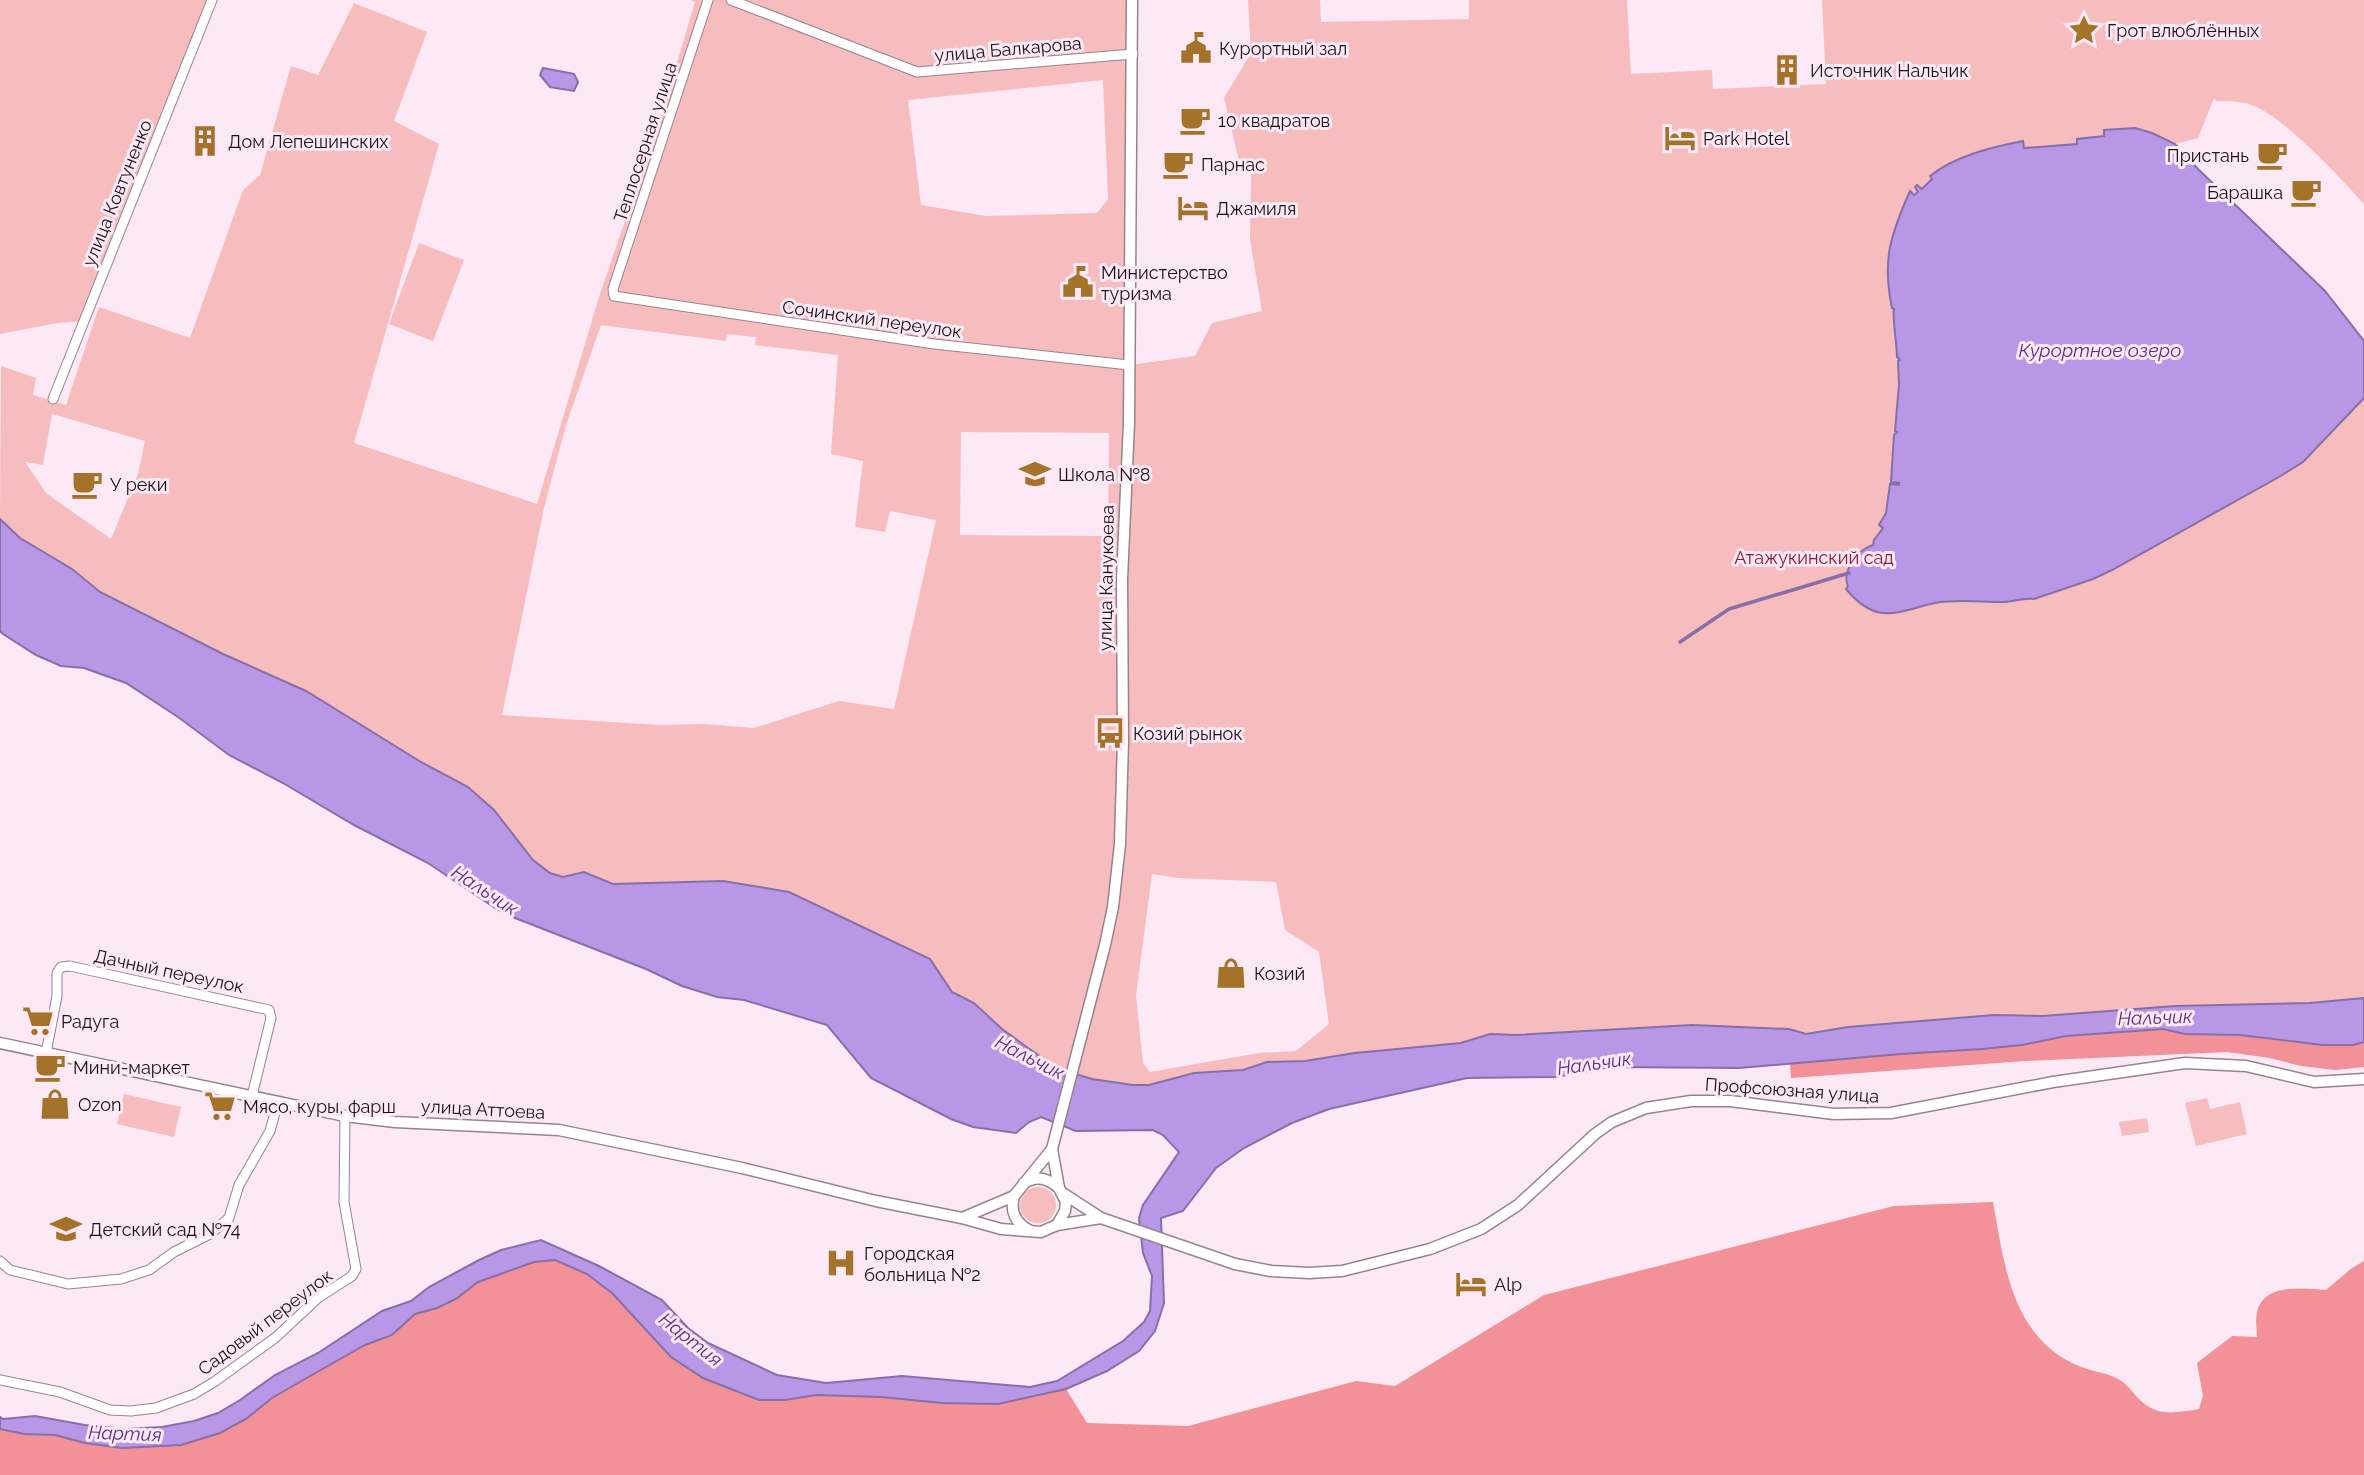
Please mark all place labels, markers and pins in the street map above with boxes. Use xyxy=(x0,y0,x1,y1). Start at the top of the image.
place icon: Грот влюблённых xyxy=(2067,13,2101,47)
place label: Грот влюблённых xyxy=(2107,20,2259,41)
public building icon: Курортный зал xyxy=(1179,31,1213,65)
place label: Курортный зал xyxy=(1219,38,1347,59)
building icon: Источник Нальчик xyxy=(1770,53,1804,87)
place label: Источник Нальчик xyxy=(1810,60,1969,81)
cafe icon: 10 квадратов xyxy=(1178,103,1212,137)
place label: 10 квадратов xyxy=(1218,110,1330,131)
hotel icon: Park Hotel xyxy=(1663,121,1697,155)
building icon: Дом Лепешинских xyxy=(188,124,222,158)
place label: Park Hotel xyxy=(1703,128,1789,149)
place label: Дом Лепешинских xyxy=(228,131,388,152)
cafe icon: Пристань xyxy=(2255,138,2289,172)
place label: Пристань xyxy=(2167,145,2249,166)
cafe icon: Парнас xyxy=(1161,147,1195,181)
place label: Парнас xyxy=(1201,154,1265,175)
cafe icon: Барашка xyxy=(2289,175,2323,209)
place label: Барашка xyxy=(2207,182,2283,203)
hotel icon: Джамиля xyxy=(1176,191,1210,225)
place label: Джамиля xyxy=(1216,198,1296,219)
place label: Министерство туризма xyxy=(1101,262,1228,304)
public building icon: Министерство туризма xyxy=(1061,265,1095,299)
school or university icon: Школа №8 xyxy=(1018,457,1052,491)
place label: Школа №8 xyxy=(1058,464,1151,485)
cafe icon: У реки xyxy=(70,467,104,501)
place label: У реки xyxy=(110,474,167,495)
bus stop icon: Козий рынок xyxy=(1093,716,1127,750)
place label: Козий рынок xyxy=(1133,723,1243,744)
shop icon: Козий xyxy=(1214,956,1248,990)
place label: Козий xyxy=(1254,963,1305,984)
supermarket icon: Радуга xyxy=(21,1004,55,1038)
place label: Радуга xyxy=(61,1011,119,1032)
cafe icon: Мини-маркет xyxy=(33,1050,67,1084)
place label: Мини-маркет xyxy=(73,1057,190,1078)
shop icon: Ozon xyxy=(38,1087,72,1121)
supermarket icon: Мясо, куры, фарш xyxy=(203,1089,237,1123)
place label: Ozon xyxy=(78,1094,121,1115)
place label: Мясо, куры, фарш xyxy=(243,1096,396,1117)
school or university icon: Детский сад №74 xyxy=(49,1212,83,1246)
place label: Детский сад №74 xyxy=(89,1219,241,1240)
place label: Городская больница №2 xyxy=(864,1243,981,1285)
hospital icon: Городская больница №2 xyxy=(824,1246,858,1280)
hotel icon: Alp xyxy=(1454,1267,1488,1301)
place label: Alp xyxy=(1494,1274,1522,1295)

